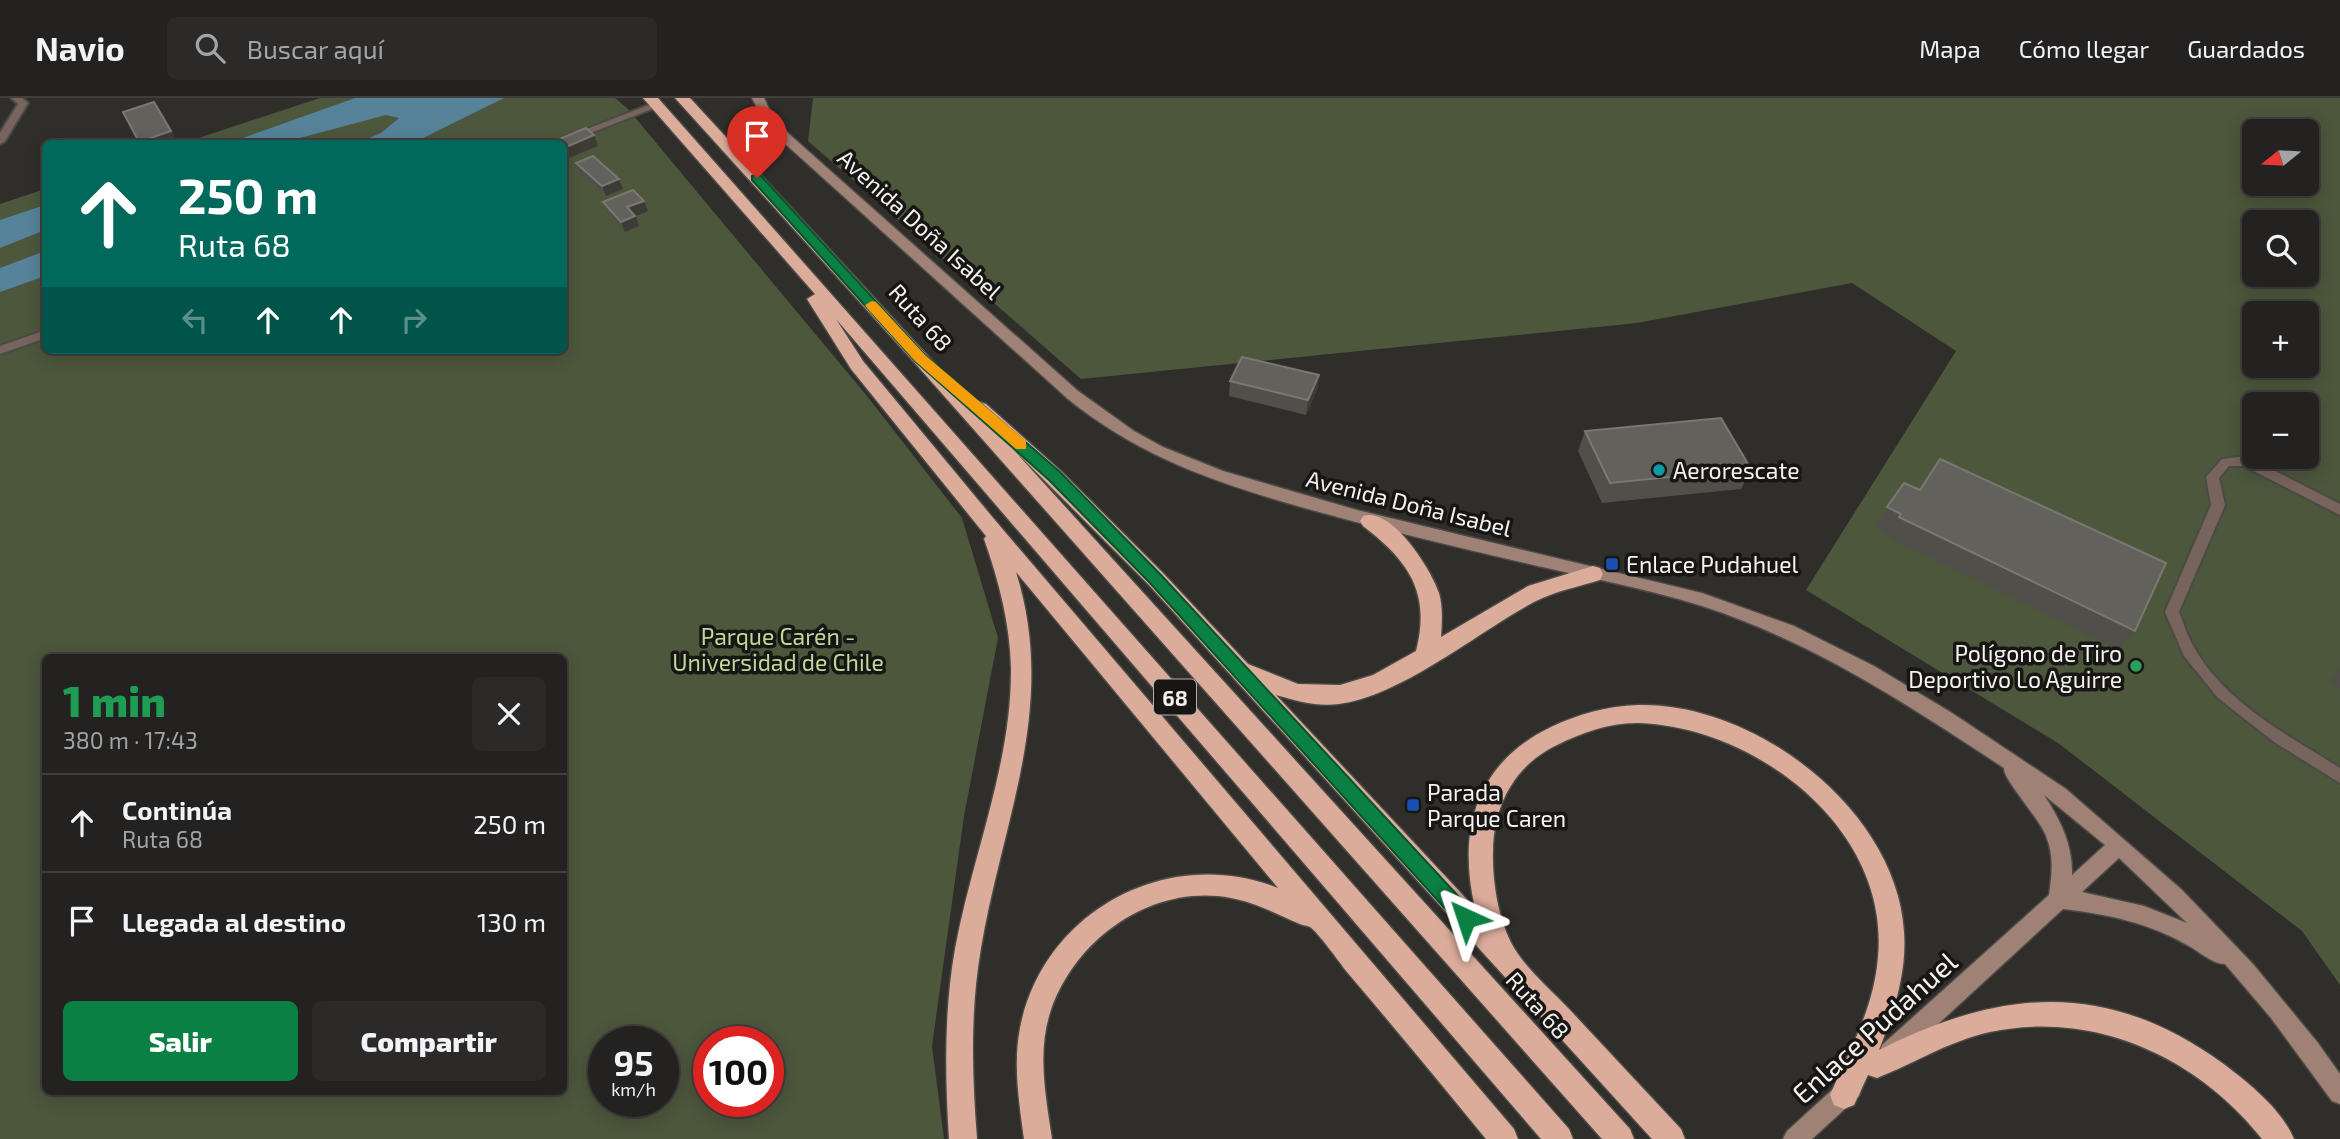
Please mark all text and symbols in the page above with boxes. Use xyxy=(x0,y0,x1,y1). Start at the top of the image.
search box xyxy=(167,17,657,80)
text: Navio xyxy=(35,28,125,68)
icon: search xyxy=(191,29,229,67)
text: Buscar aquí xyxy=(247,33,384,64)
text: Mapa xyxy=(1919,34,1981,63)
text: Cómo llegar xyxy=(2019,34,2149,63)
text: Guardados xyxy=(2187,34,2305,63)
pin xyxy=(727,106,787,178)
icon: arrive xyxy=(738,117,776,155)
north arrow xyxy=(2242,119,2319,196)
map controls xyxy=(2242,119,2319,469)
street label: Avenida Doña Isabel xyxy=(832,143,1008,305)
text: 250 m xyxy=(178,165,318,224)
icon: ahead xyxy=(63,168,154,259)
button: search xyxy=(2242,210,2319,287)
text: Ruta 68 xyxy=(178,225,291,263)
street label: Ruta 68 xyxy=(884,278,958,356)
icon: left xyxy=(176,301,214,339)
icon: ahead xyxy=(249,301,287,339)
icon: ahead xyxy=(322,301,360,339)
icon: right xyxy=(395,301,433,339)
button: + xyxy=(2242,301,2319,378)
button: − xyxy=(2242,392,2319,469)
place label: Aerorescate xyxy=(1673,456,1800,484)
marker: Aerorescate xyxy=(1651,462,1667,478)
street label: Avenida Doña Isabel xyxy=(1304,464,1515,542)
place label: Enlace Pudahuel xyxy=(1626,550,1799,578)
marker: Enlace Pudahuel xyxy=(1604,556,1620,572)
park label: Parque Carén - Universidad de Chile xyxy=(672,622,884,676)
place label: Polígono de Tiro Deportivo Lo Aguirre xyxy=(1908,639,2122,693)
marker: Polígono de Tiro Deportivo Lo Aguirre xyxy=(2128,658,2144,674)
text: 1 min xyxy=(63,675,166,725)
button: close xyxy=(472,677,546,751)
road number: 68 xyxy=(1154,680,1196,714)
text: 380 m · 17:43 xyxy=(63,726,198,754)
place label: Parada Parque Caren xyxy=(1427,778,1566,832)
text: Continúa xyxy=(122,794,232,825)
marker: Parada Parque Caren xyxy=(1405,797,1421,813)
icon: ahead xyxy=(63,804,101,842)
text: 250 m xyxy=(473,808,546,839)
text: Ruta 68 xyxy=(122,825,203,853)
position arrow xyxy=(1429,881,1503,955)
icon: arrive xyxy=(63,902,101,940)
text: Llegada al destino xyxy=(122,906,346,937)
text: 130 m xyxy=(477,906,546,937)
street label: Enlace Pudahuel xyxy=(1785,944,1964,1110)
street label: Ruta 68 xyxy=(1501,966,1575,1044)
button: Salir xyxy=(63,1001,298,1081)
button: Compartir xyxy=(312,1001,546,1081)
speed limit sign: 100 xyxy=(693,1026,784,1117)
text: 95 xyxy=(614,1041,653,1083)
text: km/h xyxy=(611,1078,656,1100)

